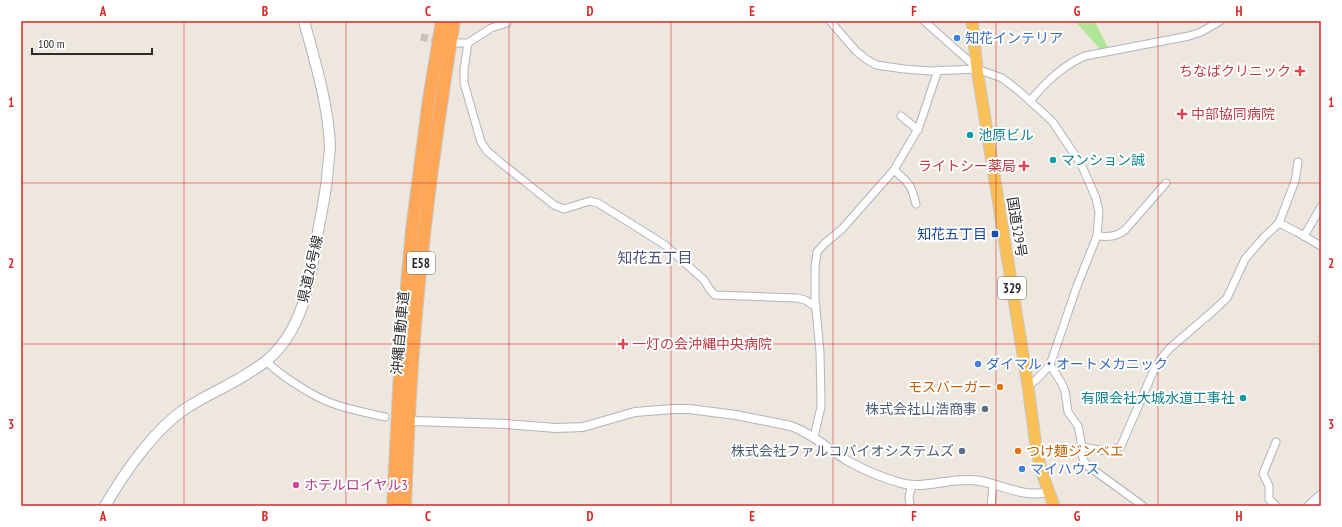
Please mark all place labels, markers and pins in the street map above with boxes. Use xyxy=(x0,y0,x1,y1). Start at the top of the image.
place label: 知花インテリア xyxy=(965,29,1063,47)
marker: 知花インテリア xyxy=(952,33,962,43)
place label: ちなばクリニック xyxy=(1179,62,1291,80)
marker: ちなばクリニック xyxy=(1294,65,1306,77)
place label: 中部協同病院 xyxy=(1191,105,1275,123)
marker: 中部協同病院 xyxy=(1176,108,1188,120)
place label: 池原ビル xyxy=(978,126,1034,144)
marker: 池原ビル xyxy=(965,130,975,140)
place label: マンション誠 xyxy=(1061,151,1145,169)
marker: マンション誠 xyxy=(1048,155,1058,165)
place label: ライトシー薬局 xyxy=(918,157,1016,175)
marker: ライトシー薬局 xyxy=(1019,161,1029,171)
place label: 知花五丁目 xyxy=(917,225,987,243)
marker: 知花五丁目 xyxy=(990,229,1000,239)
place label: 一灯の会沖縄中央病院 xyxy=(632,335,772,353)
marker: 一灯の会沖縄中央病院 xyxy=(617,338,629,350)
place label: ダイマル・オートメカニック xyxy=(986,355,1168,373)
marker: ダイマル・オートメカニック xyxy=(973,359,983,369)
place label: モスバーガー xyxy=(908,378,992,396)
marker: モスバーガー xyxy=(995,382,1005,392)
place label: 有限会社大城水道工事社 xyxy=(1081,389,1235,407)
marker: 有限会社大城水道工事社 xyxy=(1238,393,1248,403)
place label: 株式会社山浩商事 xyxy=(865,400,977,418)
marker: 株式会社山浩商事 xyxy=(980,404,990,414)
place label: 株式会社ファルコバイオシステムズ xyxy=(731,442,954,460)
place label: つけ麺ジンベエ xyxy=(1026,442,1124,460)
marker: 株式会社ファルコバイオシステムズ xyxy=(957,446,967,456)
marker: つけ麺ジンベエ xyxy=(1013,446,1023,456)
place label: マイハウス xyxy=(1030,460,1100,478)
marker: マイハウス xyxy=(1017,464,1027,474)
place label: ホテルロイヤル3 xyxy=(304,476,408,494)
marker: ホテルロイヤル3 xyxy=(291,480,301,490)

